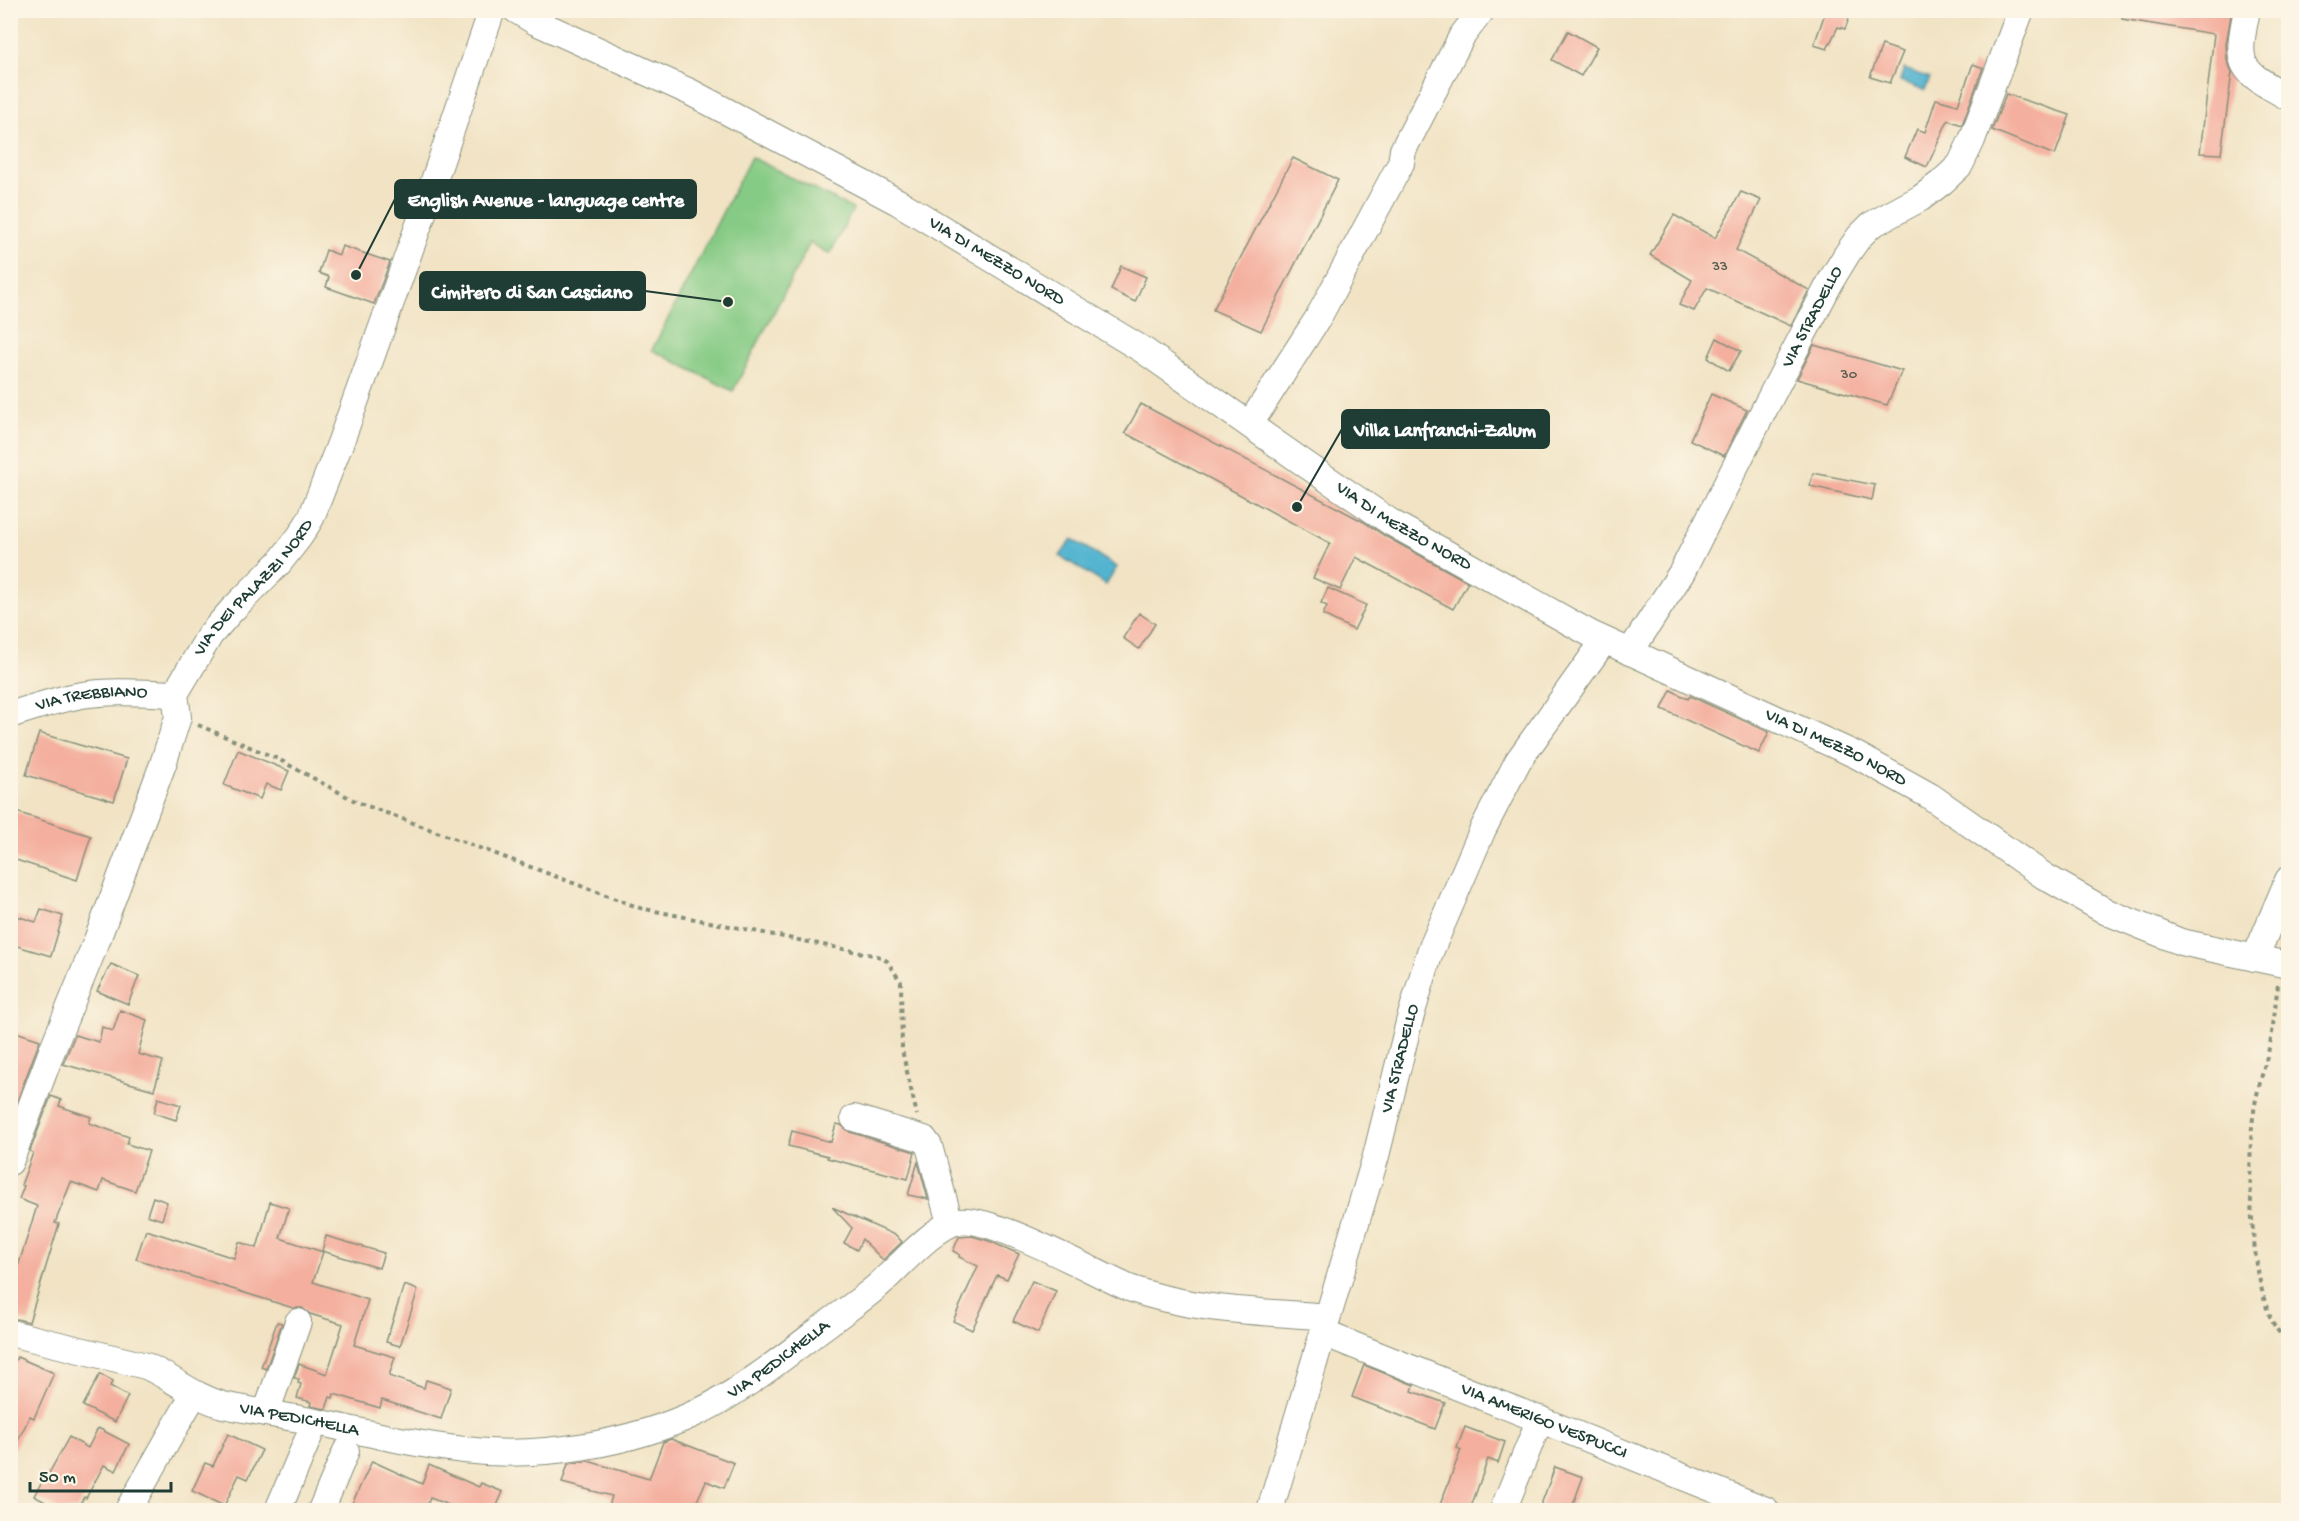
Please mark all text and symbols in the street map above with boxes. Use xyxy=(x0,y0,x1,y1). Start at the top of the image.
callout: English Avenue - language centre xyxy=(395,180,696,218)
text: English Avenue - language centre xyxy=(408,191,685,214)
street label: VIA DI MEZZO NORD xyxy=(924,212,1069,311)
house number: 33 xyxy=(1711,258,1728,276)
street label: VIA STRADELLO xyxy=(1777,262,1848,372)
callout: Cimitero di San Casciano xyxy=(420,272,645,310)
text: Cimitero di San Casciano xyxy=(430,283,633,306)
house number: 30 xyxy=(1840,366,1858,384)
callout: Villa Lanfranchi-Zalum xyxy=(1342,410,1549,448)
text: Villa Lanfranchi-Zalum xyxy=(1353,421,1537,444)
street label: VIA DI MEZZO NORD xyxy=(1331,477,1476,576)
street label: VIA DEI PALAZZI NORD xyxy=(189,515,318,661)
street label: VIA TREBBIANO xyxy=(32,682,148,717)
street label: VIA DI MEZZO NORD xyxy=(1761,704,1911,792)
street label: VIA STRADELLO xyxy=(1376,1001,1424,1116)
street label: VIA PEDICHELLA xyxy=(723,1314,835,1404)
street label: VIA AMERIGO VESPUCCI xyxy=(1457,1378,1630,1464)
street label: VIA PEDICHELLA xyxy=(237,1398,362,1442)
scale bar xyxy=(30,1455,171,1493)
text: 50 m xyxy=(39,1468,76,1489)

